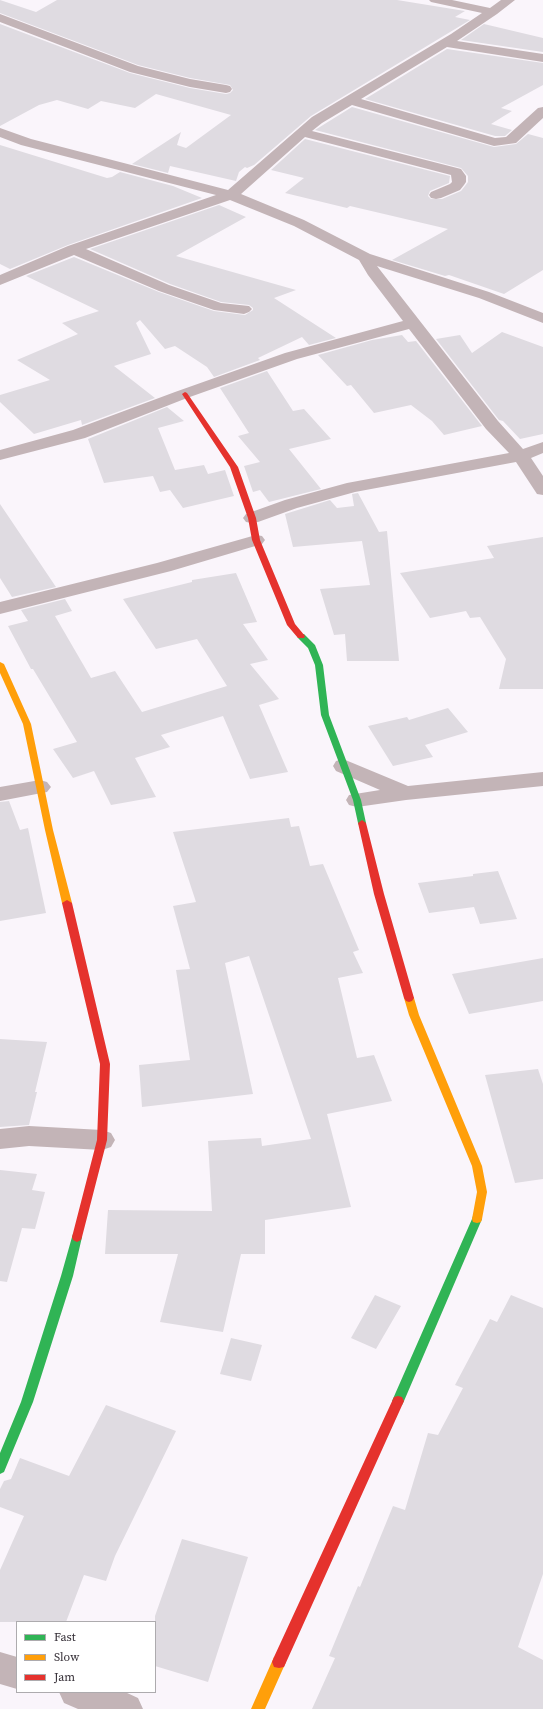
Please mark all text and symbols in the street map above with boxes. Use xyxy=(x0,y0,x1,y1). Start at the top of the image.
legend xyxy=(16,1621,156,1693)
text: Fast xyxy=(54,1629,76,1645)
text: Slow xyxy=(54,1649,79,1665)
text: Jam xyxy=(54,1669,75,1685)

